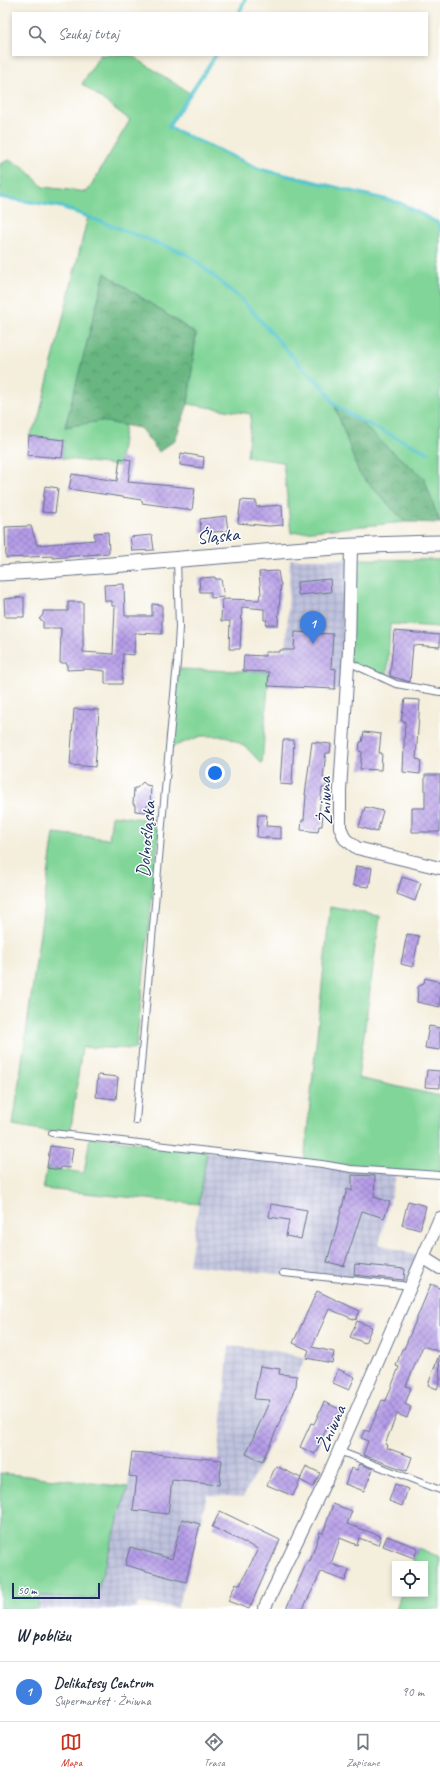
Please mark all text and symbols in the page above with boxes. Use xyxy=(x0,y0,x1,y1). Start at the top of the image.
search box xyxy=(12,12,428,56)
icon: search xyxy=(26,23,48,45)
text: Szukaj tutaj xyxy=(58,25,119,44)
street label: Śląska xyxy=(196,522,242,550)
pin: 1 xyxy=(300,611,326,644)
your location xyxy=(205,763,225,783)
street label: Żniwna xyxy=(313,775,337,825)
street label: Dolnośląska xyxy=(131,798,161,878)
street label: Żniwna xyxy=(310,1400,352,1455)
map controls xyxy=(392,1561,428,1597)
button: locate xyxy=(392,1561,428,1597)
scale bar xyxy=(12,1581,100,1600)
text: 50 m xyxy=(18,1583,37,1597)
text: W pobliżu xyxy=(16,1625,71,1646)
text: Delikatesy Centrum xyxy=(54,1674,153,1693)
text: 1 xyxy=(26,1684,32,1700)
text: 90 m xyxy=(402,1684,424,1700)
text: Supermarket · Żniwna xyxy=(54,1693,151,1709)
tab: Mapa xyxy=(60,1731,82,1769)
tab: Trasa xyxy=(203,1731,225,1769)
tab: Zapisane xyxy=(346,1731,380,1769)

